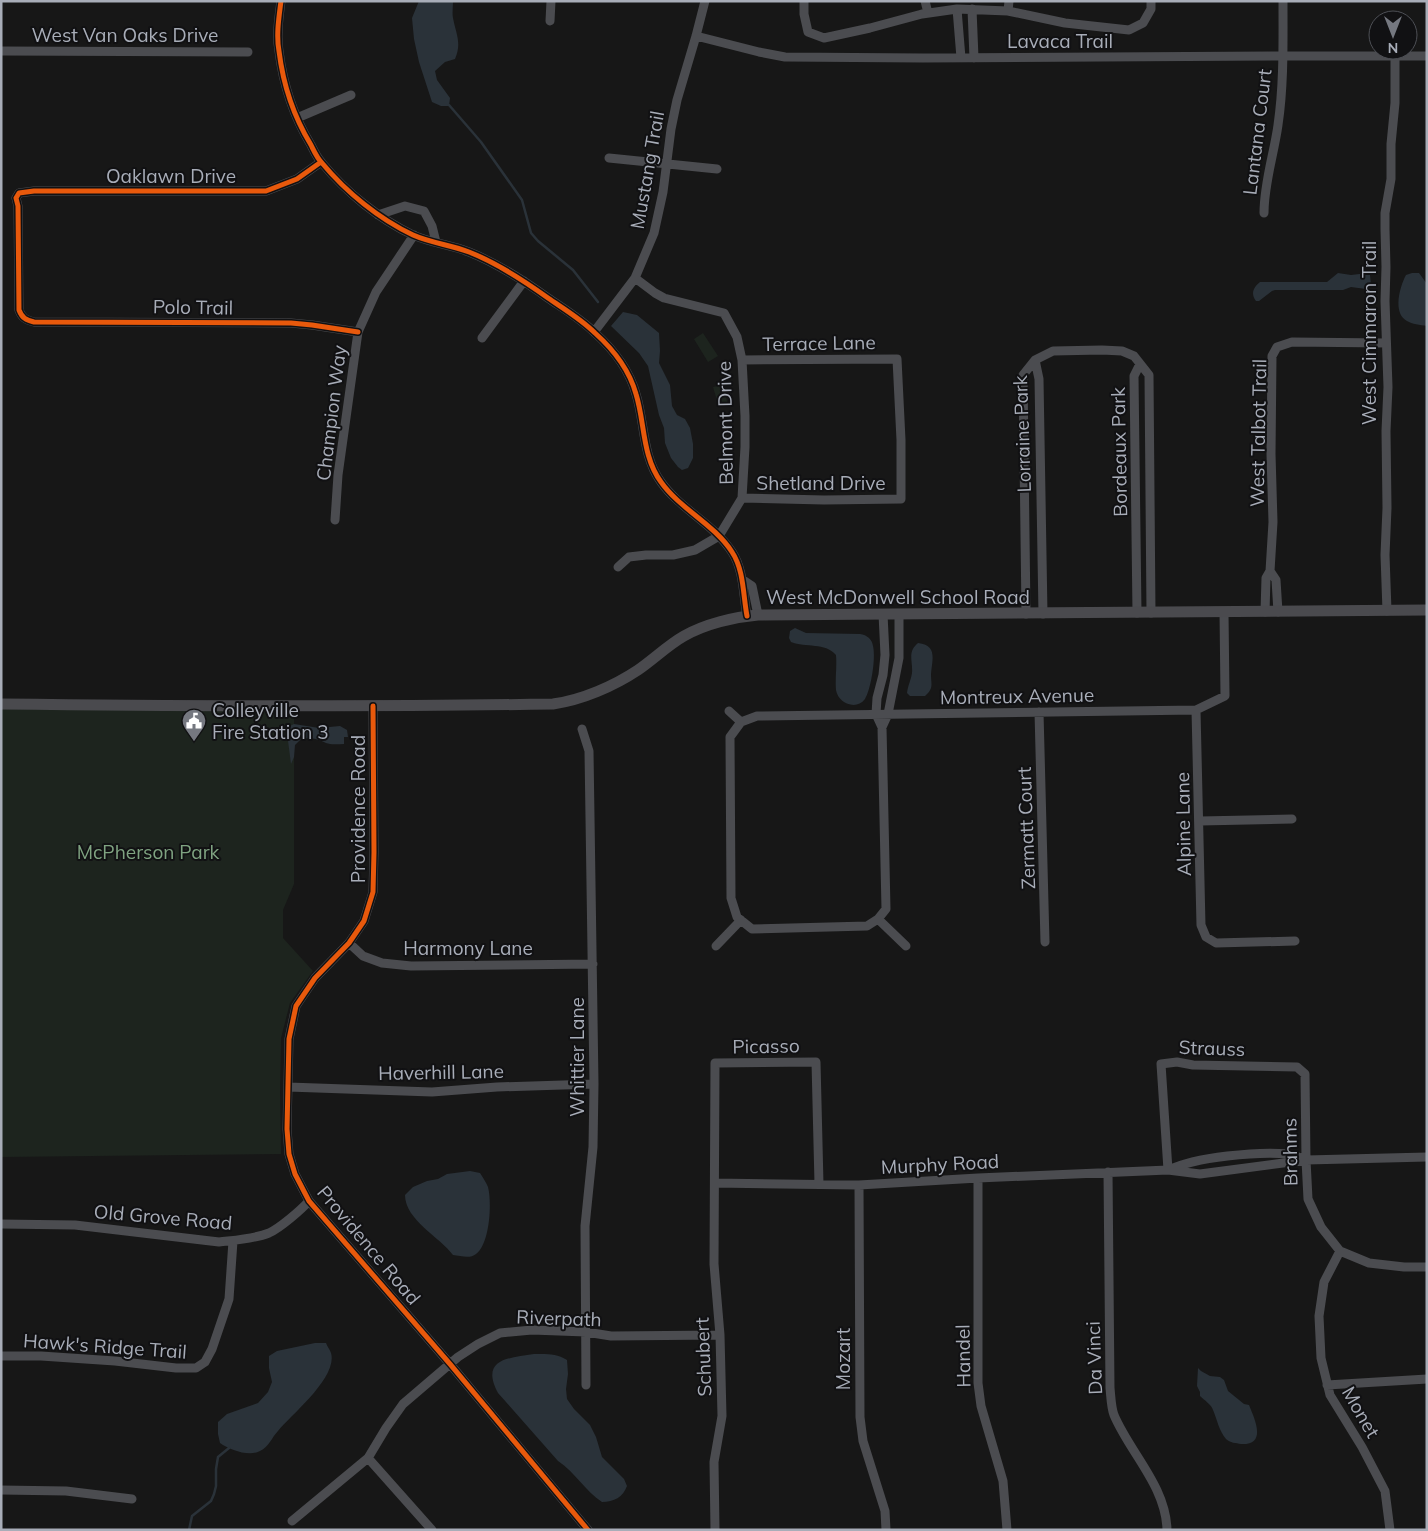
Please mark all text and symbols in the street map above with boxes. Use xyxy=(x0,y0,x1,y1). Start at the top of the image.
north arrow xyxy=(1368,10,1418,60)
street label: West Van Oaks Drive xyxy=(32,23,218,47)
street label: Lavaca Trail xyxy=(1007,29,1113,53)
text: N xyxy=(1388,39,1398,57)
street label: Lantana Court xyxy=(1237,67,1277,196)
street label: Mustang Trail xyxy=(625,109,669,231)
street label: Oaklawn Drive xyxy=(106,164,236,188)
street label: West Cimmaron Trail xyxy=(1357,241,1381,425)
street label: Polo Trail xyxy=(153,294,233,320)
street label: Terrace Lane xyxy=(762,330,876,356)
street label: Champion Way xyxy=(311,344,351,482)
street label: West Talbot Trail xyxy=(1245,359,1271,507)
street label: Belmont Drive xyxy=(712,361,738,485)
street label: Lorraine Park xyxy=(1008,375,1036,493)
street label: Bordeaux Park xyxy=(1106,387,1132,517)
street label: Shetland Drive xyxy=(756,471,886,495)
street label: West McDonwell School Road xyxy=(766,585,1030,609)
street label: Montreux Avenue xyxy=(940,683,1094,709)
place label: Colleyville Fire Station 3 xyxy=(212,698,329,744)
public building icon: Colleyville Fire Station 3 xyxy=(181,708,207,742)
street label: Providence Road xyxy=(346,735,370,883)
street label: Zermatt Court xyxy=(1012,766,1040,890)
street label: Alpine Lane xyxy=(1170,772,1196,876)
park label: McPherson Park xyxy=(77,840,220,864)
street label: Harmony Lane xyxy=(403,936,533,960)
street label: Whittier Lane xyxy=(565,997,589,1117)
street label: Picasso xyxy=(732,1033,800,1059)
street label: Strauss xyxy=(1178,1035,1246,1061)
street label: Haverhill Lane xyxy=(378,1059,504,1085)
street label: Brahms xyxy=(1277,1118,1303,1186)
street label: Murphy Road xyxy=(880,1149,1000,1179)
street label: Providence Road xyxy=(312,1181,426,1309)
street label: Old Grove Road xyxy=(93,1199,233,1235)
street label: Riverpath xyxy=(516,1305,602,1331)
street label: Schubert xyxy=(690,1317,716,1397)
street label: Da Vinci xyxy=(1081,1321,1107,1395)
street label: Handel xyxy=(950,1324,976,1388)
street label: Hawk's Ridge Trail xyxy=(22,1328,188,1364)
street label: Mozart xyxy=(831,1328,855,1390)
street label: Monet xyxy=(1337,1382,1385,1442)

